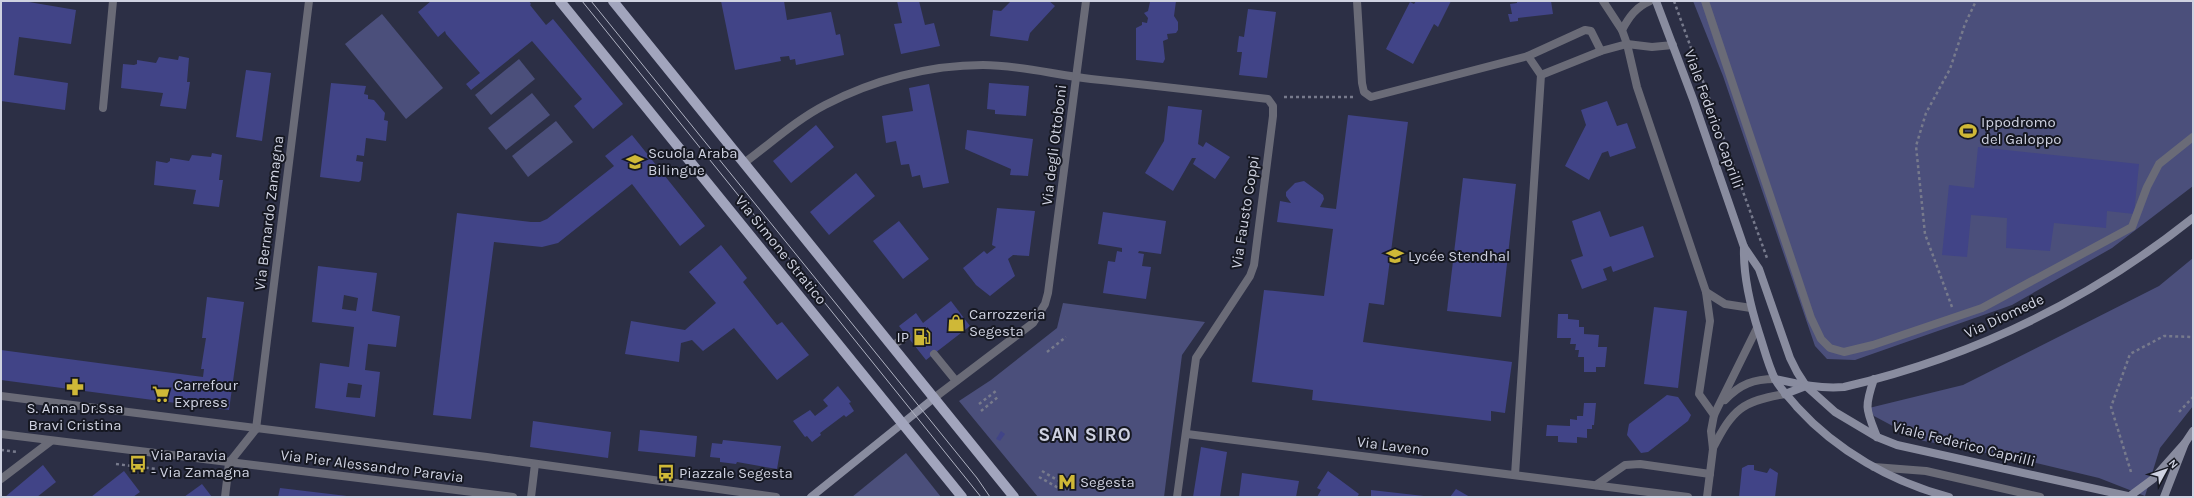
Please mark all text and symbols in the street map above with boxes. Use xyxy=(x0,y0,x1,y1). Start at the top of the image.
street label: Viale Federico Caprilli xyxy=(1680,47,1748,191)
street label: Via degli Ottoboni xyxy=(1038,83,1070,207)
place label: Ippodromo del Galoppo xyxy=(1981,113,2061,148)
sports icon: Ippodromo del Galoppo xyxy=(1958,121,1978,141)
street label: Via Bernardo Zamagna xyxy=(251,135,287,291)
place label: Scuola Araba Bilingue xyxy=(648,144,738,179)
school or university icon: Scuola Araba Bilingue xyxy=(625,152,645,172)
street label: Via Fausto Coppi xyxy=(1227,154,1263,270)
street label: Via Simone Stratico xyxy=(731,192,831,308)
school or university icon: Lycée Stendhal xyxy=(1385,246,1405,266)
place label: Lycée Stendhal xyxy=(1408,247,1510,265)
street label: Via Diomede xyxy=(1961,290,2047,342)
place label: Carrozzeria Segesta xyxy=(969,305,1046,340)
shop icon: Carrozzeria Segesta xyxy=(946,313,966,333)
fuel station icon: IP xyxy=(912,327,932,347)
place label: IP xyxy=(896,328,909,346)
place label: Carrefour Express xyxy=(174,376,238,411)
pharmacy icon: S. Anna Dr.Ssa Bravi Cristina xyxy=(65,377,85,397)
supermarket icon: Carrefour Express xyxy=(151,384,171,404)
place label: S. Anna Dr.Ssa Bravi Cristina xyxy=(26,399,124,434)
street label: Viale Federico Caprilli xyxy=(1891,418,2037,470)
district label: SAN SIRO xyxy=(1038,424,1132,446)
street label: Via Laveno xyxy=(1356,433,1430,459)
place label: Via Paravia - Via Zamagna xyxy=(151,446,250,481)
street label: Via Pier Alessandro Paravia xyxy=(279,446,465,486)
north arrow xyxy=(2146,450,2186,490)
bus stop icon: Via Paravia - Via Zamagna xyxy=(128,454,148,474)
text: N xyxy=(2166,457,2181,471)
bus stop icon: Piazzale Segesta xyxy=(656,463,676,483)
place label: Piazzale Segesta xyxy=(679,464,793,482)
metro station icon: Segesta xyxy=(1057,472,1077,492)
place label: Segesta xyxy=(1080,473,1135,491)

